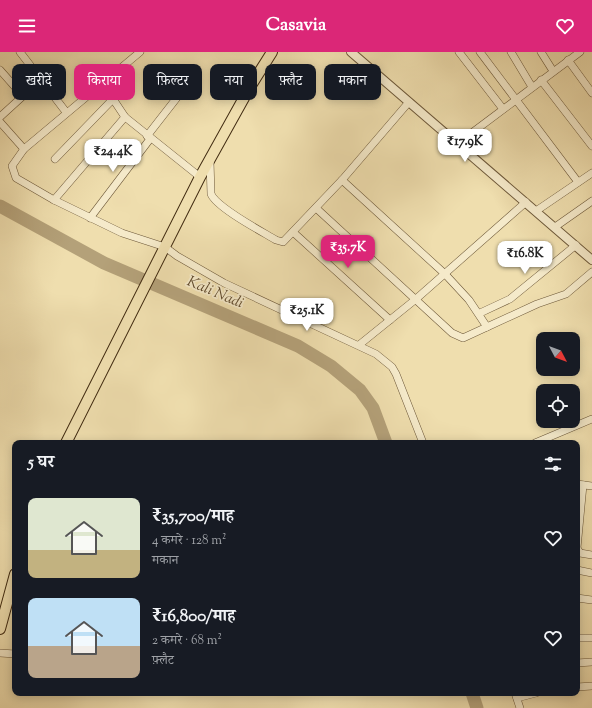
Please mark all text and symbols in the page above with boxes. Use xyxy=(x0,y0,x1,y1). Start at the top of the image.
text: Casavia xyxy=(266,13,326,39)
icon: menu xyxy=(16,15,38,37)
icon: heart xyxy=(554,15,576,37)
chip: खरीदें xyxy=(12,64,66,100)
chip: किराया xyxy=(74,64,135,100)
chip: फ़िल्टर xyxy=(143,64,202,100)
chip: नया xyxy=(210,64,257,100)
chip: फ़्लैट xyxy=(265,64,316,100)
chip: मकान xyxy=(324,64,381,100)
pin: ₹17.9K xyxy=(432,129,498,163)
text: ₹17.9K xyxy=(447,133,483,151)
pin: ₹24.4K xyxy=(80,139,146,173)
text: ₹24.4K xyxy=(93,143,133,161)
pin: ₹35.7K xyxy=(315,235,381,269)
text: ₹35.7K xyxy=(330,239,366,257)
pin: ₹16.8K xyxy=(492,241,558,275)
text: ₹16.8K xyxy=(506,245,544,263)
water label: Kali Nadi xyxy=(184,272,247,314)
pin: ₹25.1K xyxy=(274,298,340,332)
text: ₹25.1K xyxy=(290,302,324,320)
north arrow xyxy=(536,332,580,376)
map controls xyxy=(536,332,580,428)
button: locate xyxy=(536,384,580,428)
text: 5 घर xyxy=(28,451,54,475)
icon: filters xyxy=(542,453,564,475)
text: ₹35,700/माह xyxy=(152,505,234,529)
icon: home xyxy=(60,514,108,562)
icon: heart xyxy=(542,527,564,549)
text: 4 कमरे · 128 m² xyxy=(152,532,226,550)
text: मकान xyxy=(152,552,178,570)
text: ₹16,800/माह xyxy=(152,605,235,629)
icon: home xyxy=(60,614,108,662)
icon: heart xyxy=(542,627,564,649)
text: 2 कमरे · 68 m² xyxy=(152,632,222,650)
text: फ़्लैट xyxy=(152,652,174,670)

